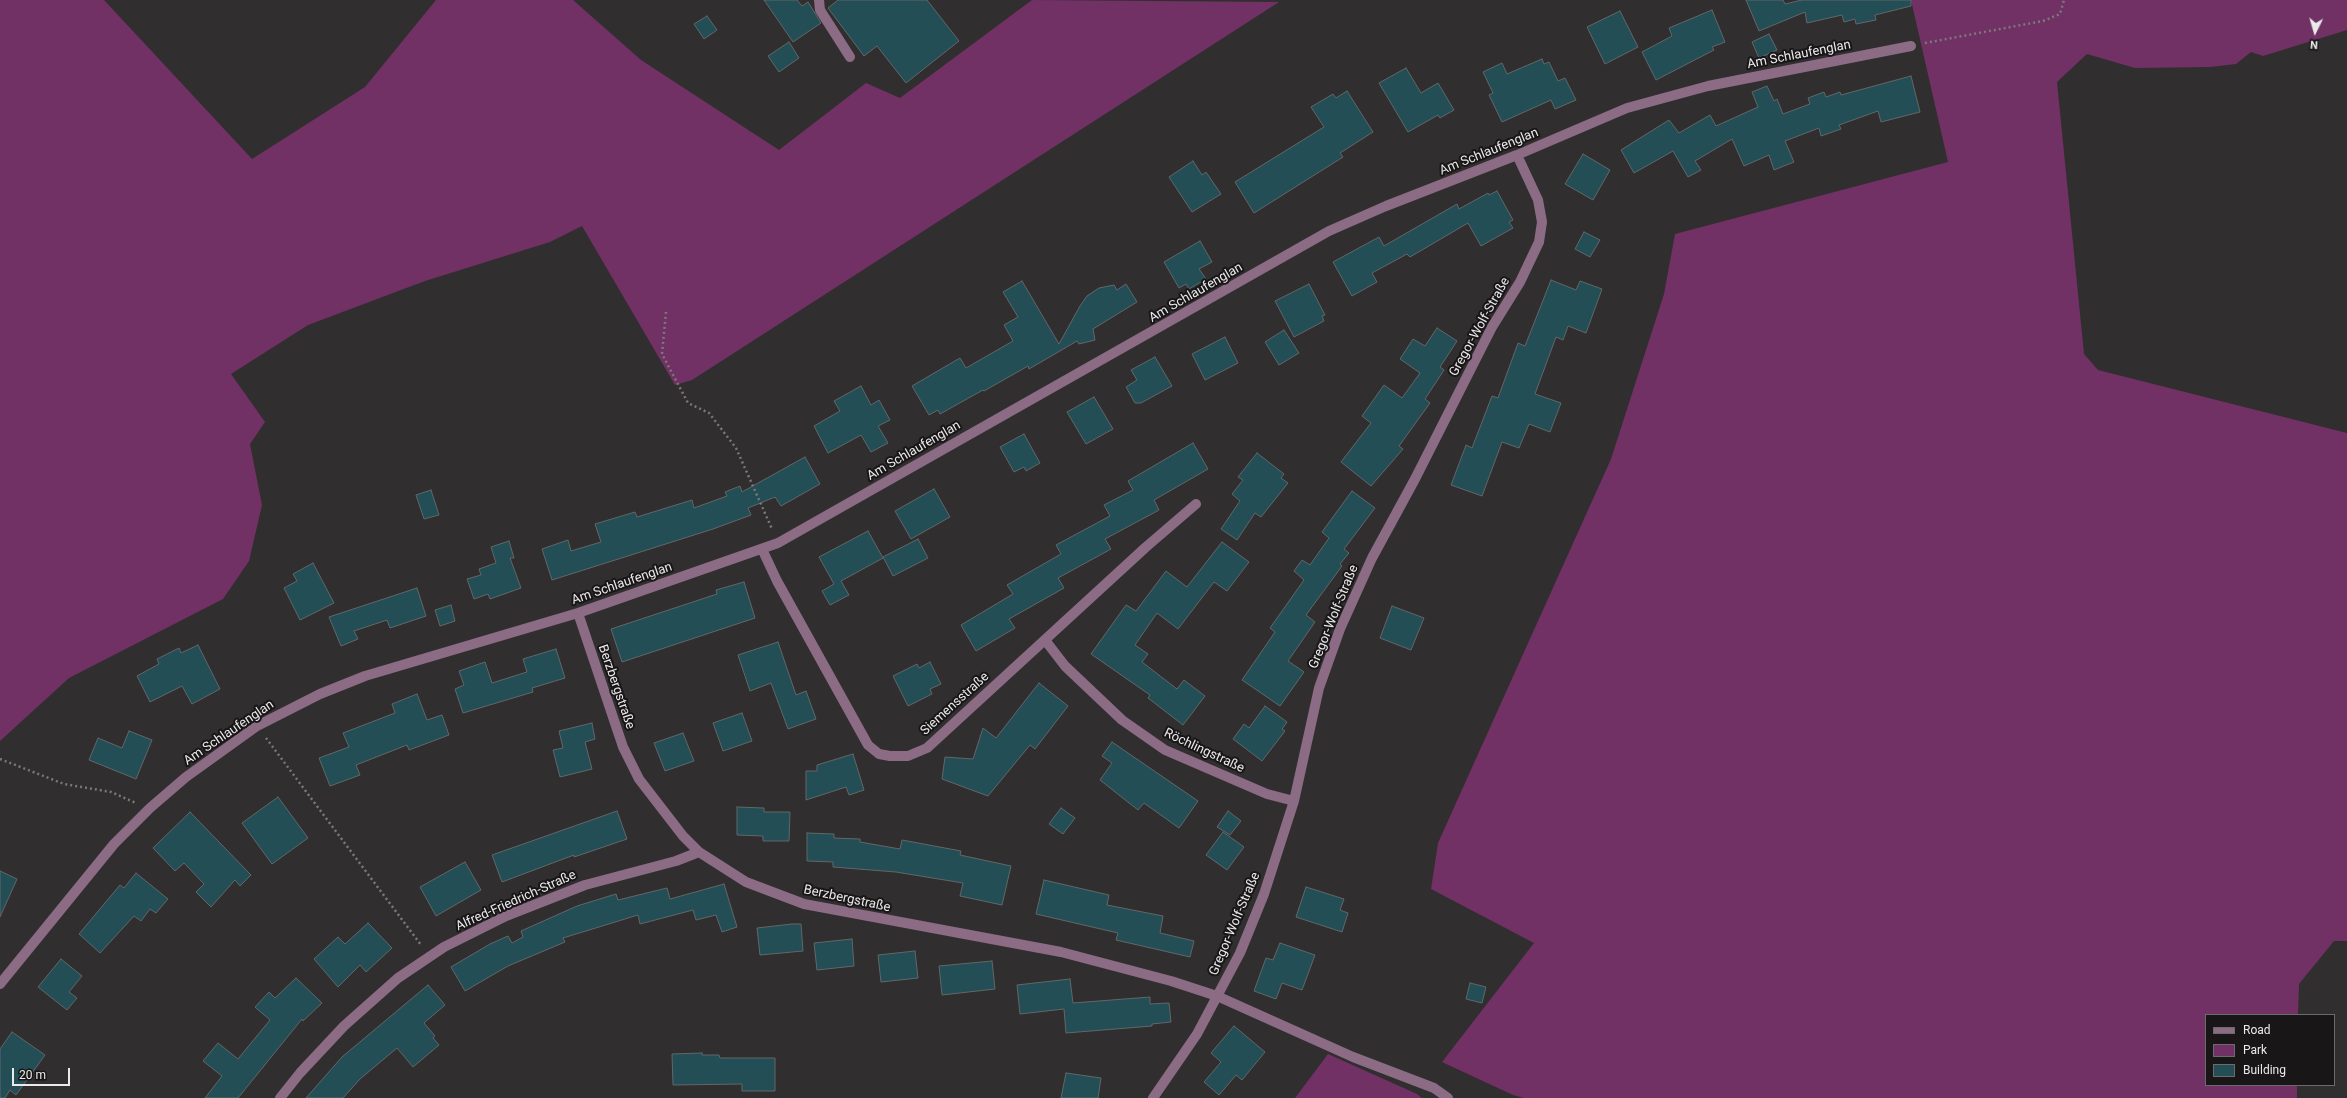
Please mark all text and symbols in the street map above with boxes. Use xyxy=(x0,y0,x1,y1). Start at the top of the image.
north arrow xyxy=(2295,12,2335,52)
street label: Am Schlaufenglan xyxy=(1746,37,1852,73)
text: N xyxy=(2309,38,2318,51)
street label: Am Schlaufenglan xyxy=(1437,125,1541,179)
street label: Am Schlaufenglan xyxy=(1146,260,1246,326)
street label: Gregor-Wolf-Straße xyxy=(1446,275,1514,379)
street label: Am Schlaufenglan xyxy=(864,418,964,484)
street label: Am Schlaufenglan xyxy=(570,559,674,609)
street label: Gregor-Wolf-Straße xyxy=(1306,563,1362,671)
street label: Berzbergstraße xyxy=(594,643,638,731)
street label: Siemensstraße xyxy=(918,669,992,739)
street label: Am Schlaufenglan xyxy=(181,697,277,769)
street label: Röchlingstraße xyxy=(1161,726,1247,776)
street label: Alfred-Friedrich-Straße xyxy=(453,867,579,935)
street label: Gregor-Wolf-Straße xyxy=(1206,870,1264,978)
street label: Berzbergstraße xyxy=(802,882,892,916)
legend xyxy=(2205,1014,2335,1086)
text: Road xyxy=(2243,1023,2271,1037)
text: Park xyxy=(2243,1043,2267,1057)
scale bar xyxy=(14,1060,72,1086)
text: Building xyxy=(2243,1063,2286,1077)
text: 20 m xyxy=(19,1068,46,1082)

